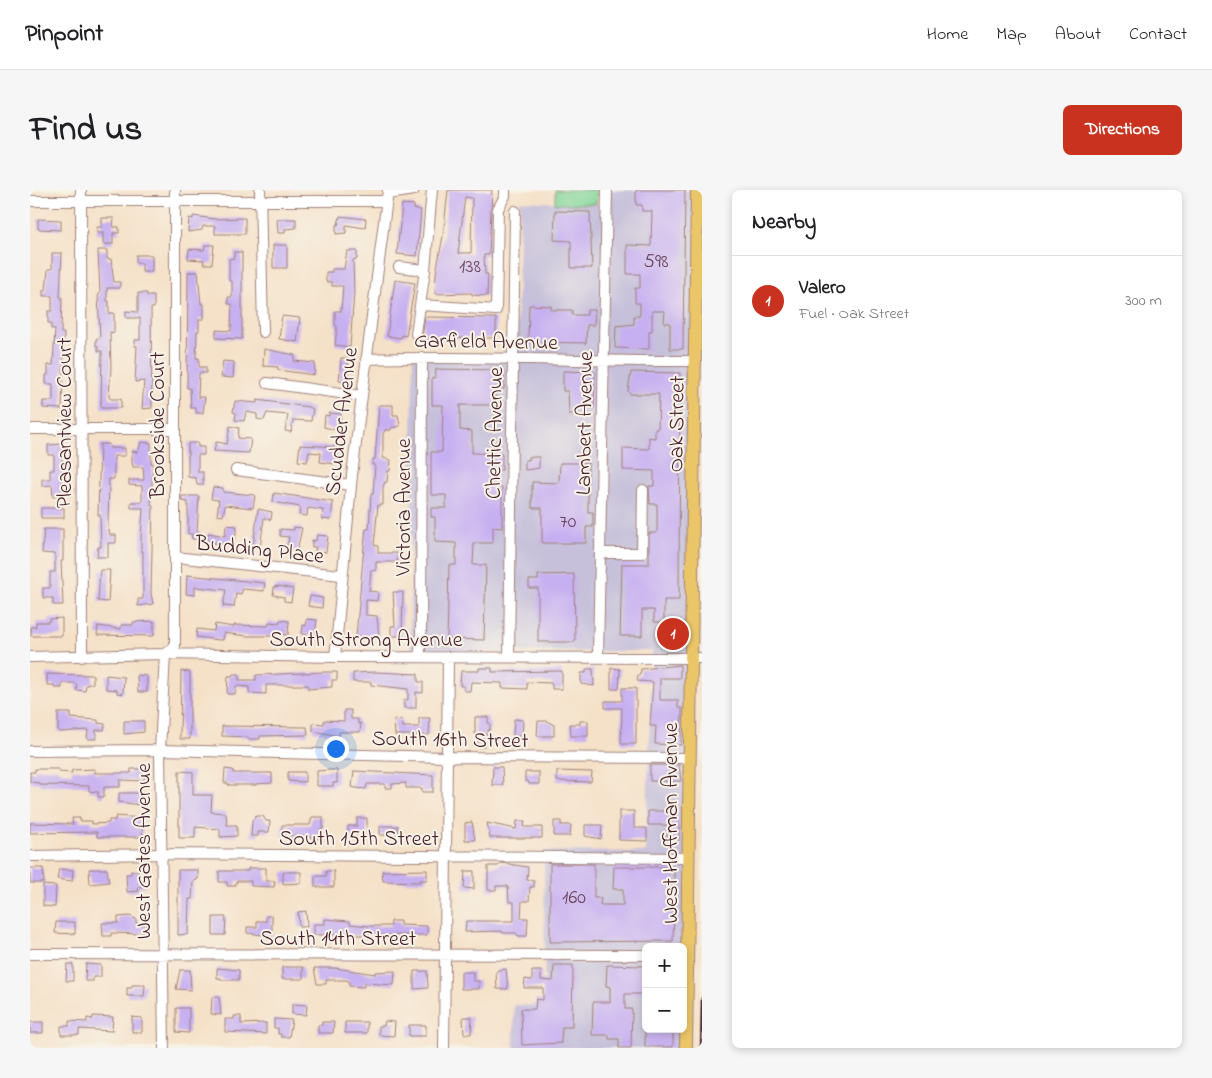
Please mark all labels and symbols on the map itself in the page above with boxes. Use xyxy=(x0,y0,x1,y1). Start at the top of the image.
house number: 598 xyxy=(644,248,668,277)
house number: 138 xyxy=(459,253,481,282)
street label: Garfield Avenue xyxy=(414,326,558,360)
street label: Pleasantview Court xyxy=(50,337,82,508)
street label: Scudder Avenue xyxy=(318,345,368,497)
street label: Brookside Court xyxy=(143,351,175,499)
street label: Lambert Avenue xyxy=(569,351,603,495)
street label: Chettic Avenue xyxy=(479,367,513,499)
street label: Oak Street xyxy=(661,375,695,473)
street label: Victoria Avenue xyxy=(389,438,421,577)
house number: 70 xyxy=(560,508,577,537)
street label: Budding Place xyxy=(193,528,326,575)
pin: 1 xyxy=(657,615,689,653)
street label: South Strong Avenue xyxy=(269,625,463,658)
street label: West Hoffman Avenue xyxy=(656,722,688,924)
street label: South 16th Street xyxy=(371,724,529,758)
your location xyxy=(323,736,349,762)
street label: West Gates Avenue xyxy=(129,763,161,939)
street label: South 15th Street xyxy=(279,824,439,856)
house number: 160 xyxy=(562,884,586,913)
street label: South 14th Street xyxy=(260,924,417,956)

